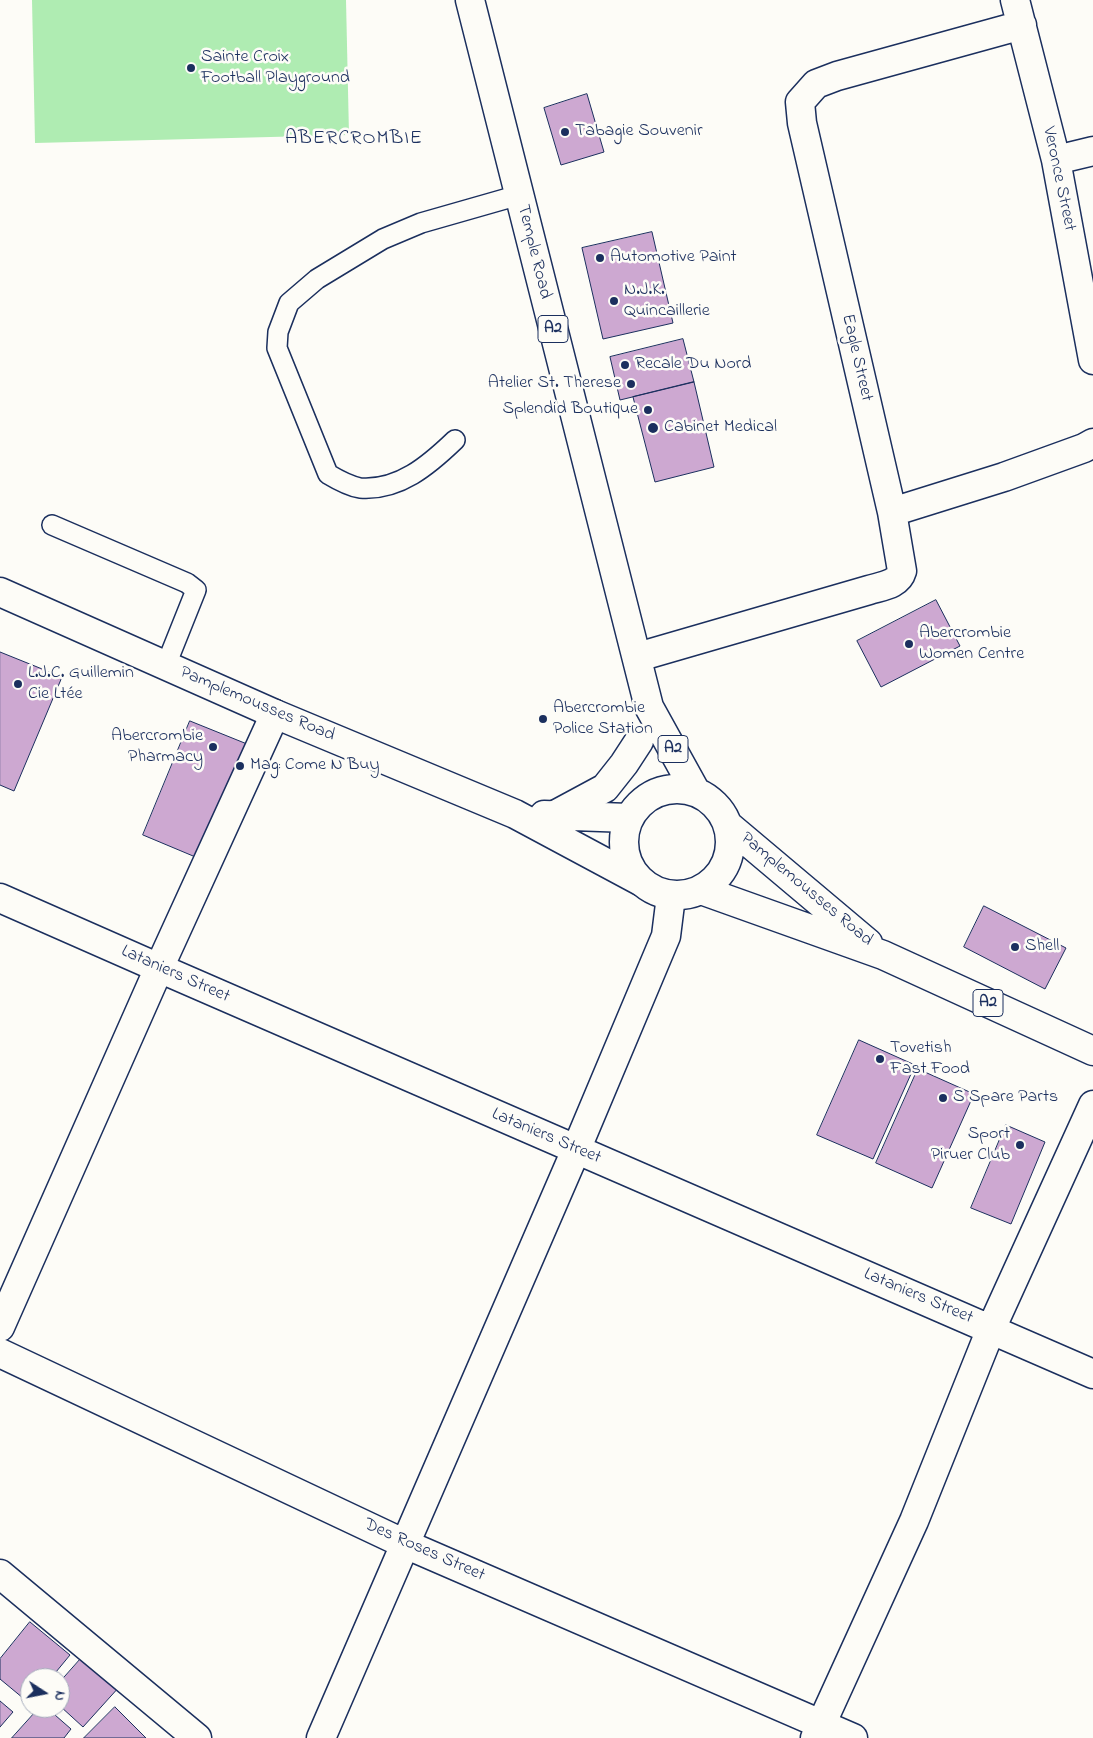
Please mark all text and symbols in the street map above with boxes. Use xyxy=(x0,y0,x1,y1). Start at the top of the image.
place label: Sainte Croix Football Playground xyxy=(201,47,350,90)
marker: Sainte Croix Football Playground xyxy=(185,62,197,74)
place label: Tabagie Souvenir xyxy=(575,121,703,143)
street label: Veronce Street xyxy=(1036,125,1080,233)
marker: Tabagie Souvenir xyxy=(559,126,571,138)
district label: ABERCROMBIE xyxy=(284,128,424,152)
street label: Temple Road xyxy=(511,203,555,301)
place label: Automotive Paint xyxy=(610,247,737,269)
marker: Automotive Paint xyxy=(594,252,606,264)
place label: N.J.K. Quincaillerie xyxy=(624,280,710,322)
marker: N.J.K. Quincaillerie xyxy=(608,295,620,307)
street label: Eagle Street xyxy=(835,312,877,404)
road number: A2 xyxy=(538,316,568,342)
place label: Recale Du Nord xyxy=(635,354,751,376)
marker: Recale Du Nord xyxy=(619,359,631,371)
place label: Atelier St. Therese xyxy=(488,373,621,395)
marker: Atelier St. Therese xyxy=(625,378,637,390)
place label: Splendid Boutique xyxy=(502,399,638,421)
marker: Splendid Boutique xyxy=(642,404,654,416)
place label: Cabinet Medical xyxy=(664,417,777,439)
marker: Cabinet Medical xyxy=(646,421,660,435)
place label: Abercrombie Women Centre xyxy=(919,623,1024,666)
marker: Abercrombie Women Centre xyxy=(903,638,915,650)
place label: L.J.C. Guillemin Cie Ltée xyxy=(28,663,134,706)
street label: Pamplemousses Road xyxy=(176,663,338,747)
marker: L.J.C. Guillemin Cie Ltée xyxy=(12,678,24,690)
place label: Abercrombie Police Station xyxy=(553,698,653,741)
marker: Abercrombie Police Station xyxy=(537,713,549,725)
place label: Abercrombie Pharmacy xyxy=(111,726,203,769)
road number: A2 xyxy=(658,736,688,762)
marker: Abercrombie Pharmacy xyxy=(207,741,219,753)
place label: Mag: Come N Buy xyxy=(250,755,380,777)
marker: Mag: Come N Buy xyxy=(234,760,246,772)
street label: Pamplemousses Road xyxy=(735,828,877,952)
place label: Shell xyxy=(1025,936,1059,958)
street label: Lataniers Street xyxy=(117,941,233,1009)
marker: Shell xyxy=(1009,941,1021,953)
road number: A2 xyxy=(973,990,1003,1016)
place label: Tovetish Fast Food xyxy=(890,1038,970,1080)
marker: Tovetish Fast Food xyxy=(874,1053,886,1065)
place label: S Spare Parts xyxy=(953,1087,1058,1109)
marker: S Spare Parts xyxy=(937,1092,949,1104)
street label: Lataniers Street xyxy=(488,1104,604,1170)
place label: Sport Piruer Club xyxy=(931,1124,1010,1166)
marker: Sport Piruer Club xyxy=(1014,1139,1026,1151)
street label: Lataniers Street xyxy=(860,1264,976,1330)
street label: Des Roses Street xyxy=(360,1515,488,1587)
north arrow xyxy=(20,1668,70,1718)
text: N xyxy=(48,1689,70,1702)

